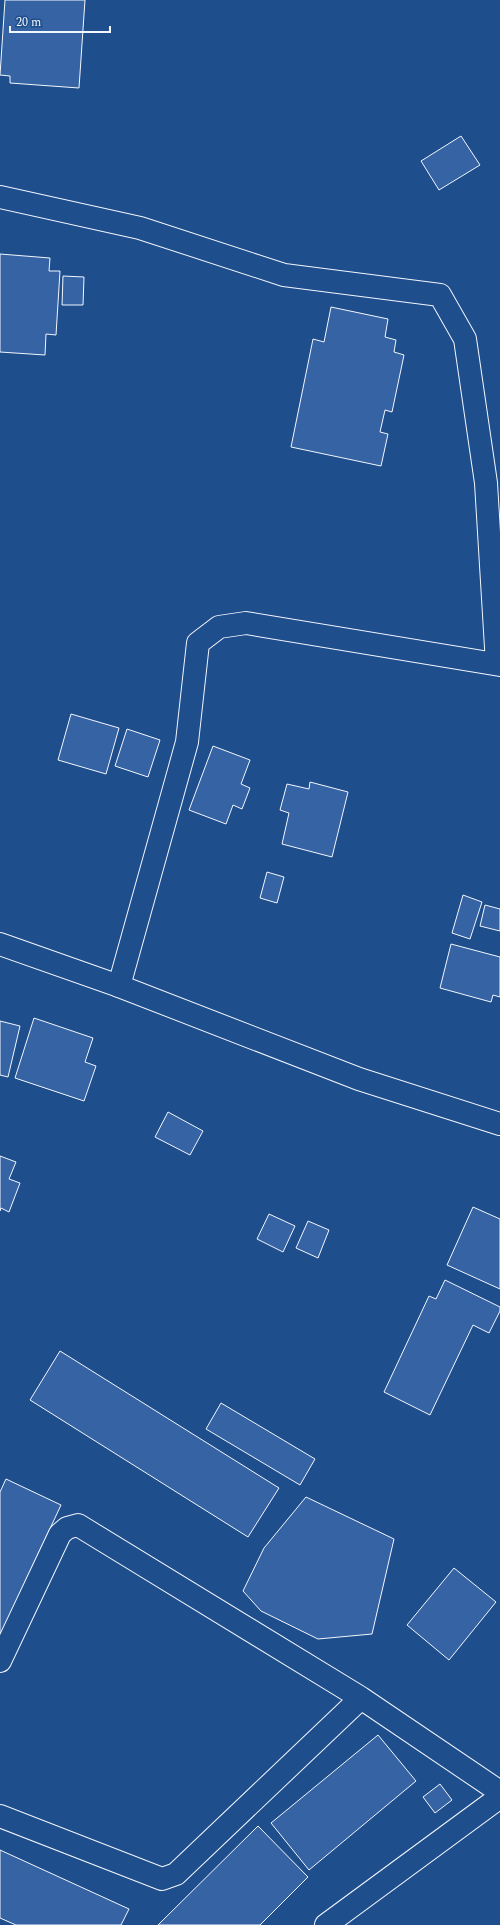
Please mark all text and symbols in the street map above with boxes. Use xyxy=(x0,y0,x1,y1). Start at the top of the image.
scale bar xyxy=(10,8,110,34)
text: 20 m xyxy=(16,13,41,32)

